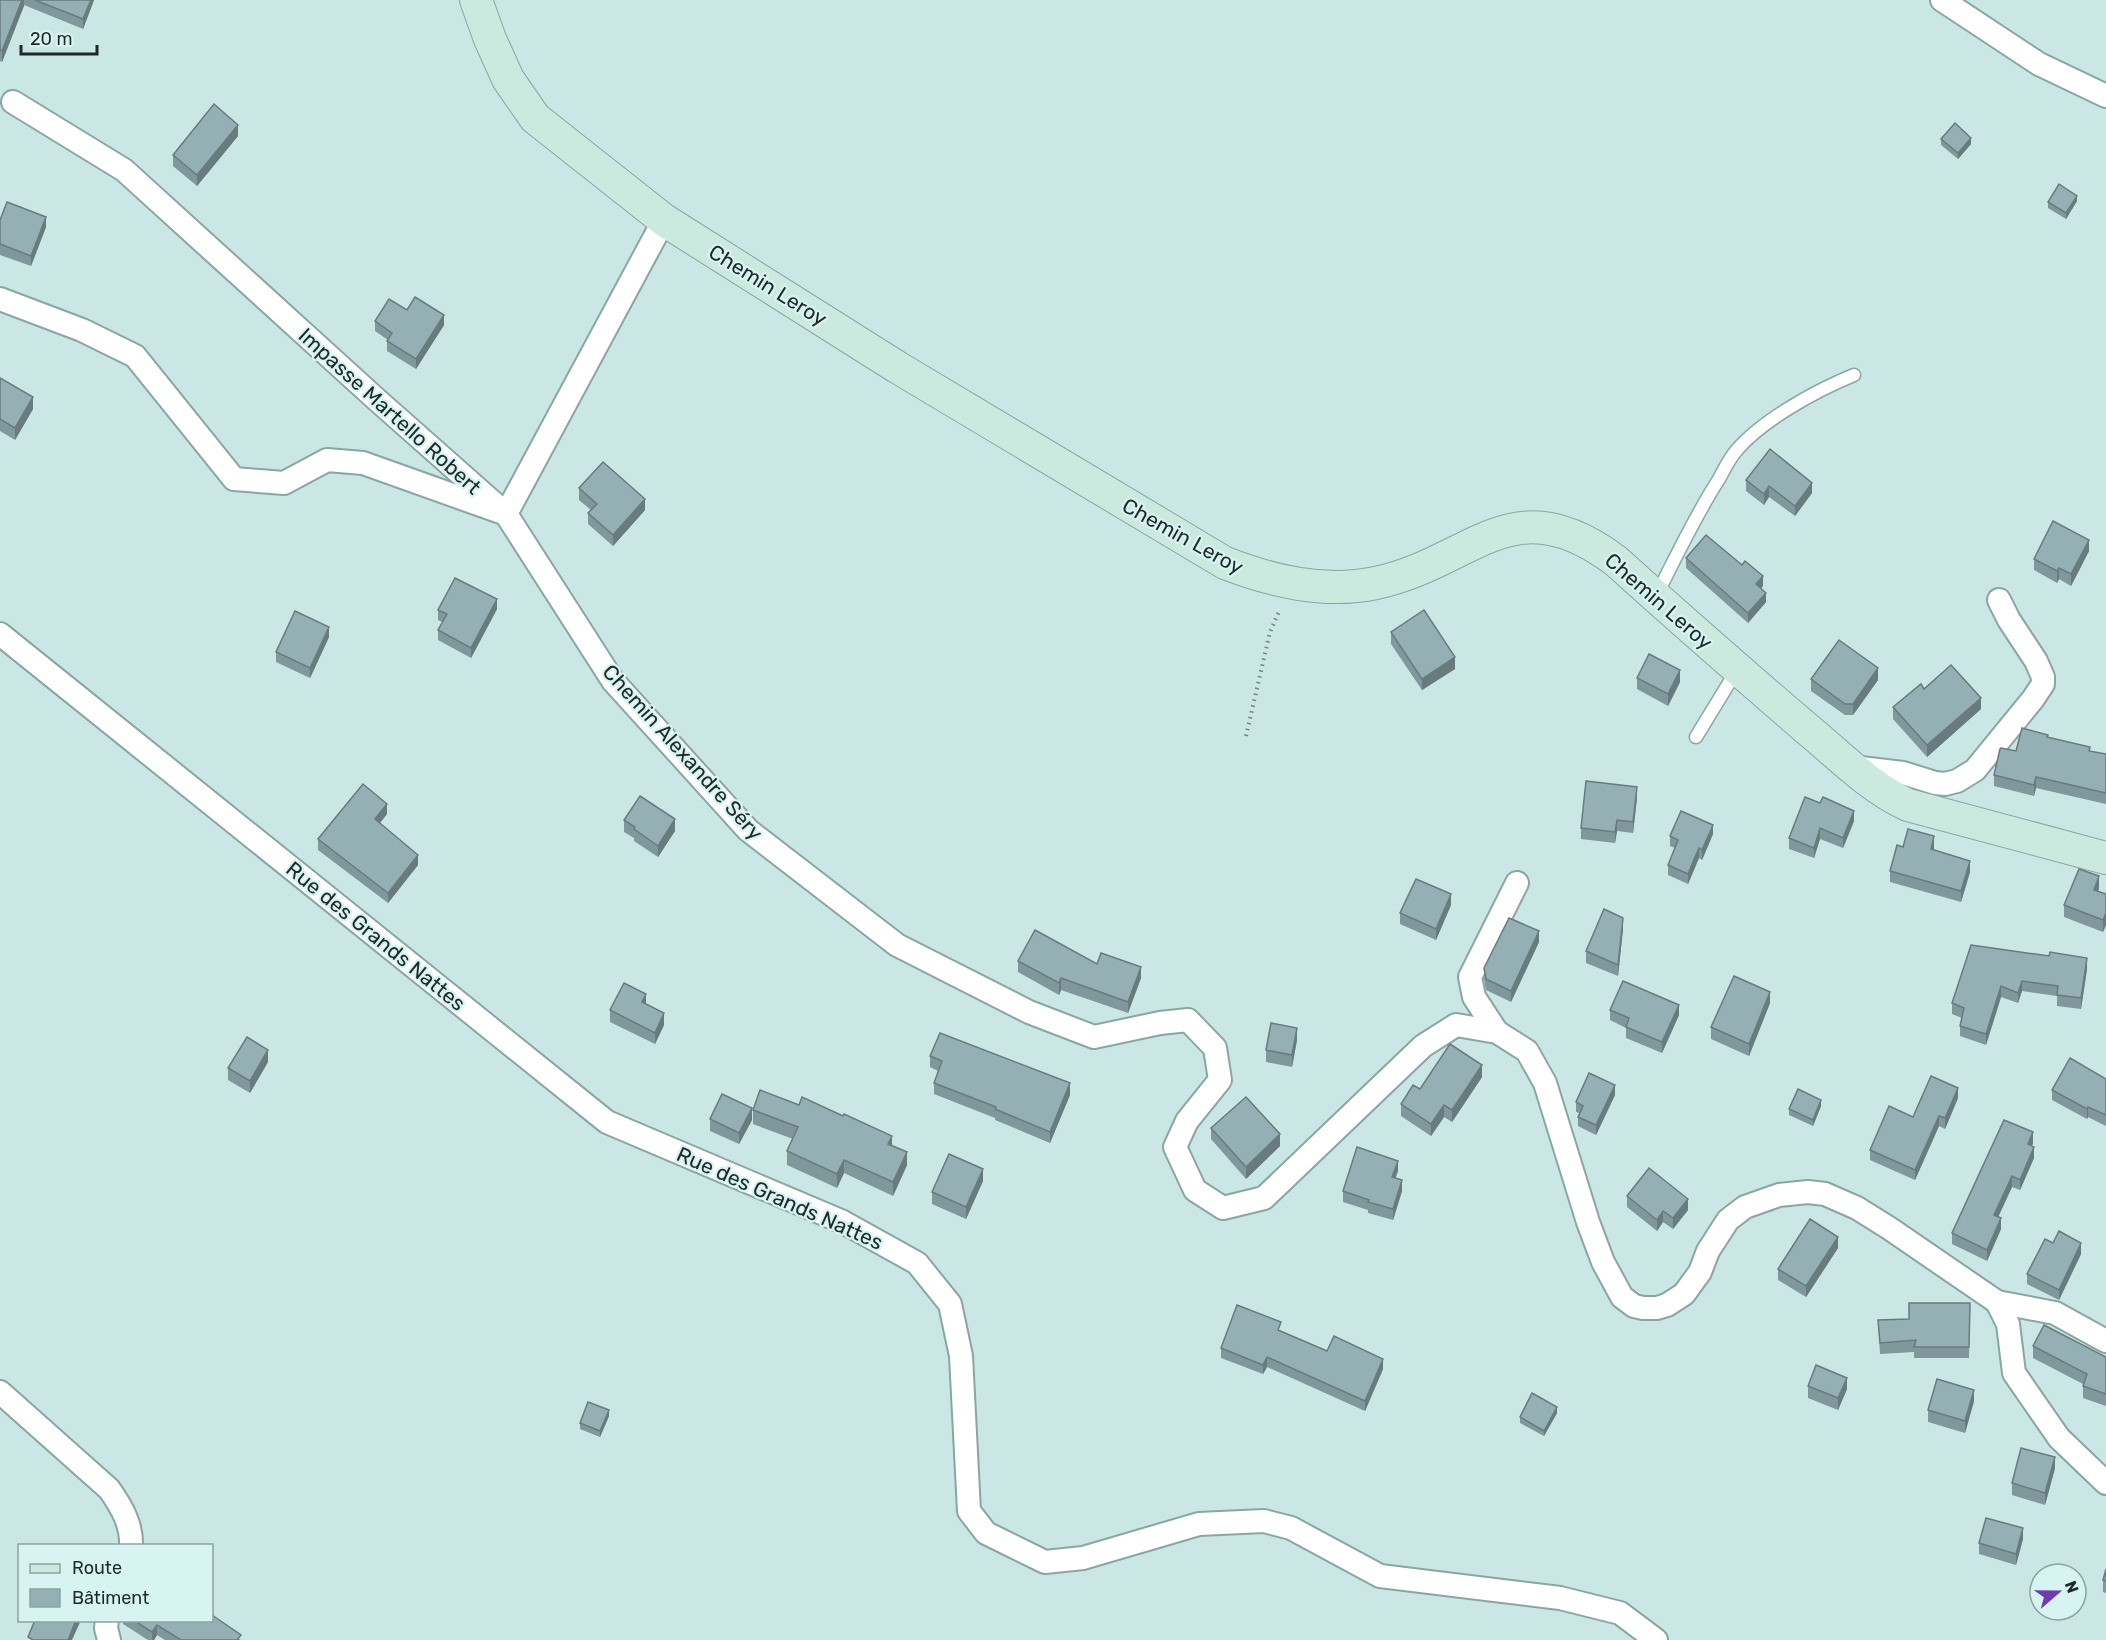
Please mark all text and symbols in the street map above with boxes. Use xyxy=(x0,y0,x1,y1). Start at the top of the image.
scale bar xyxy=(21,18,98,56)
text: 20 m xyxy=(30,28,72,50)
street label: Chemin Leroy xyxy=(704,239,832,331)
street label: Impasse Martello Robert xyxy=(294,323,486,499)
street label: Chemin Leroy xyxy=(1118,492,1248,580)
street label: Chemin Leroy xyxy=(1600,547,1718,655)
street label: Chemin Alexandre Séry xyxy=(598,659,769,845)
street label: Rue des Grands Nattes xyxy=(281,856,471,1016)
street label: Rue des Grands Nattes xyxy=(673,1141,887,1255)
legend xyxy=(18,1544,213,1622)
text: Route xyxy=(72,1557,122,1579)
north arrow xyxy=(2028,1562,2088,1622)
text: N xyxy=(2061,1578,2083,1596)
text: Bâtiment xyxy=(72,1587,149,1609)

